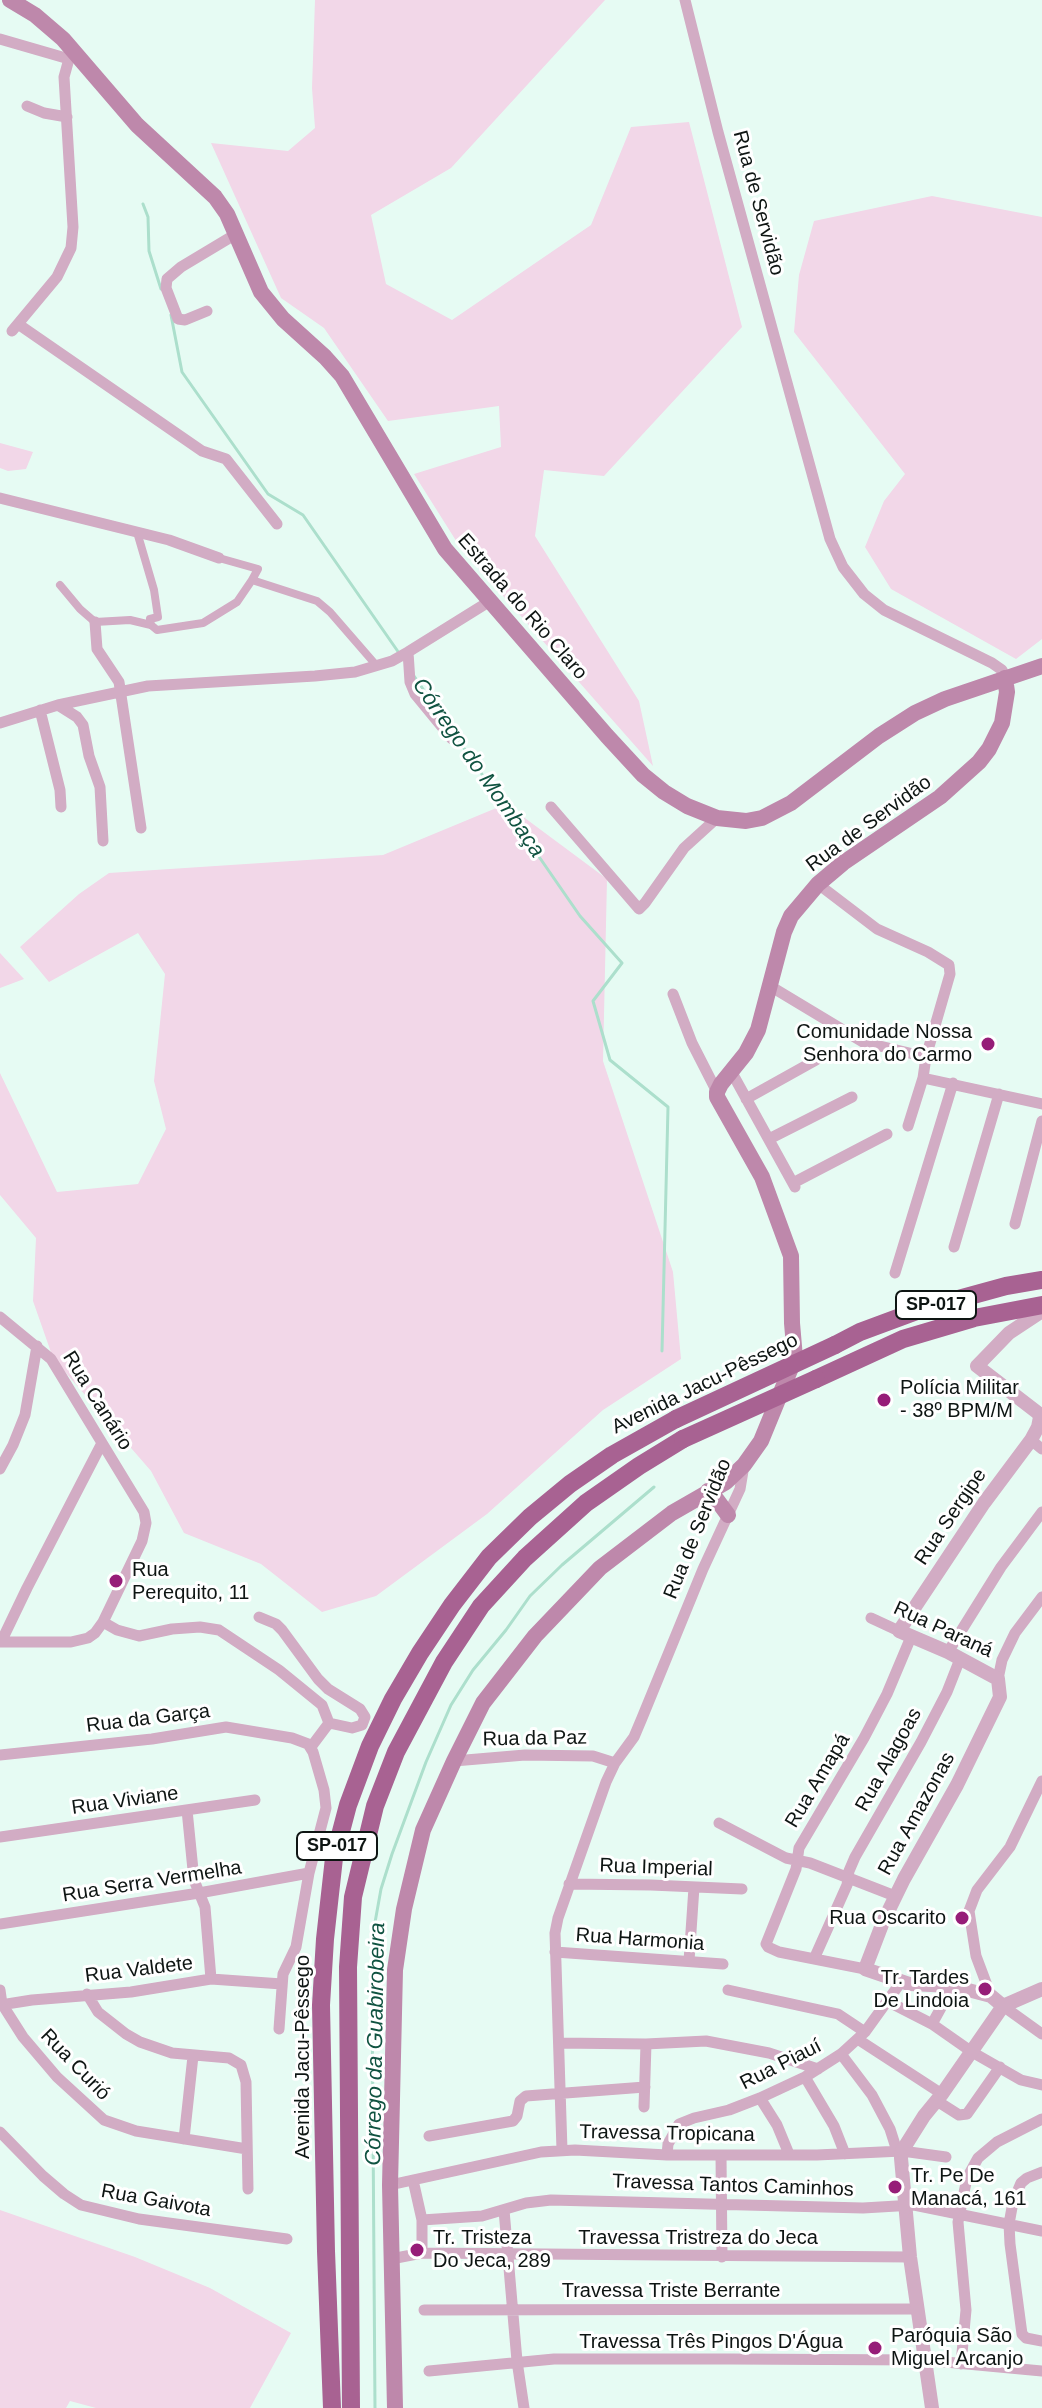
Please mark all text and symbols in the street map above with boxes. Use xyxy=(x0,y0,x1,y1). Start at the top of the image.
street label: Rua de Servidão xyxy=(727,128,789,278)
street label: Estrada do Rio Claro xyxy=(452,529,592,685)
water label: Córrego do Mombaça xyxy=(406,673,550,863)
street label: Rua de Servidão xyxy=(802,771,936,877)
place label: Comunidade Nossa Senhora do Carmo xyxy=(796,1020,972,1067)
marker: Comunidade Nossa Senhora do Carmo xyxy=(979,1035,997,1053)
road number: SP-017 xyxy=(896,1291,976,1319)
street label: Avenida Jacu-Pêssego xyxy=(608,1328,802,1440)
street label: Rua Canário xyxy=(57,1347,137,1455)
place label: Polícia Militar - 38º BPM/M xyxy=(900,1376,1019,1423)
marker: Polícia Militar - 38º BPM/M xyxy=(875,1391,893,1409)
street label: Rua de Servidão xyxy=(659,1455,737,1603)
street label: Rua Sergipe xyxy=(910,1464,992,1570)
place label: Rua Perequito, 11 xyxy=(132,1558,249,1605)
marker: Rua Perequito, 11 xyxy=(107,1572,125,1590)
street label: Rua Paraná xyxy=(890,1597,996,1663)
street label: Rua da Garça xyxy=(85,1700,211,1738)
street label: Rua Alagoas xyxy=(851,1704,927,1816)
street label: Rua da Paz xyxy=(483,1726,587,1752)
street label: Rua Amapá xyxy=(781,1730,855,1832)
street label: Rua Amazonas xyxy=(873,1748,961,1880)
street label: Rua Viviane xyxy=(70,1782,180,1820)
road number: SP-017 xyxy=(297,1832,377,1860)
street label: Rua Imperial xyxy=(599,1854,713,1882)
street label: Rua Serra Vermelha xyxy=(61,1856,243,1908)
place label: Rua Oscarito xyxy=(829,1906,946,1930)
marker: Rua Oscarito xyxy=(953,1909,971,1927)
water label: Córrego da Guabirobeira xyxy=(361,1922,391,2166)
street label: Rua Harmonia xyxy=(575,1924,705,1956)
street label: Rua Valdete xyxy=(84,1951,194,1989)
street label: Avenida Jacu-Pêssego xyxy=(291,1955,315,2159)
place label: Tr. Tardes De Lindoia xyxy=(873,1966,969,2013)
marker: Tr. Tardes De Lindoia xyxy=(976,1980,994,1998)
street label: Rua Curió xyxy=(35,2024,115,2106)
street label: Rua Piauí xyxy=(736,2034,826,2096)
street label: Travessa Tropicana xyxy=(579,2120,755,2148)
place label: Tr. Pe De Manacá, 161 xyxy=(911,2164,1027,2211)
street label: Travessa Tantos Caminhos xyxy=(612,2170,854,2202)
marker: Tr. Pe De Manacá, 161 xyxy=(886,2178,904,2196)
street label: Rua Gaivota xyxy=(99,2180,213,2222)
place label: Tr. Tristeza Do Jeca, 289 xyxy=(433,2226,551,2273)
street label: Travessa Tristreza do Jeca xyxy=(578,2226,818,2250)
marker: Tr. Tristeza Do Jeca, 289 xyxy=(408,2241,426,2259)
street label: Travessa Triste Berrante xyxy=(562,2279,780,2303)
place label: Paróquia São Miguel Arcanjo xyxy=(891,2324,1023,2371)
street label: Travessa Três Pingos D'Água xyxy=(579,2330,843,2354)
marker: Paróquia São Miguel Arcanjo xyxy=(866,2339,884,2357)

